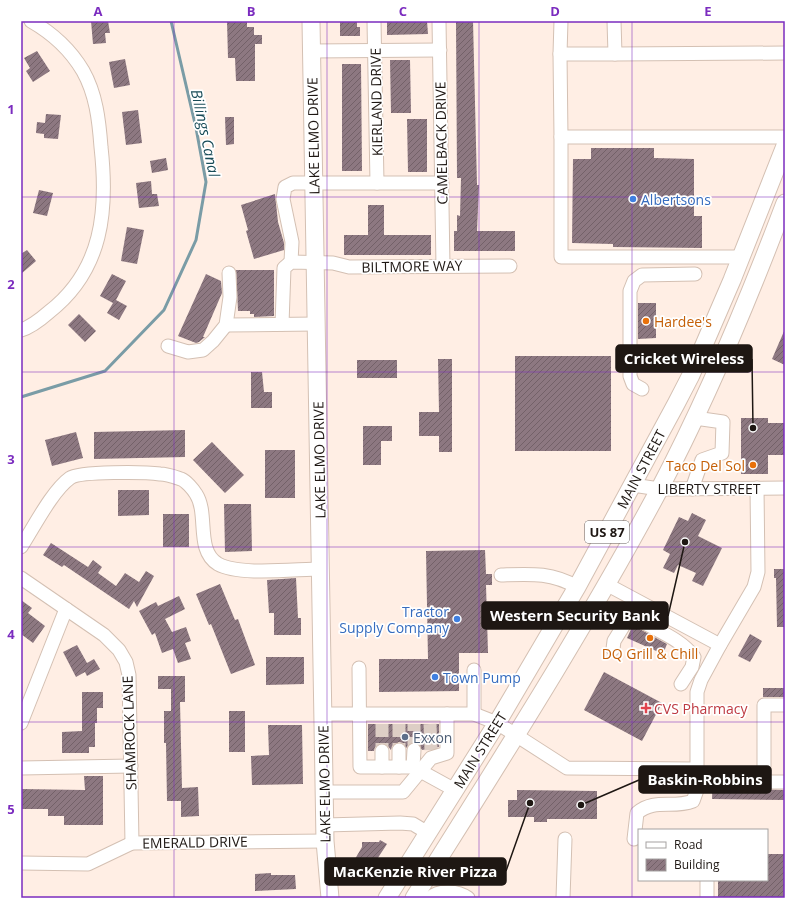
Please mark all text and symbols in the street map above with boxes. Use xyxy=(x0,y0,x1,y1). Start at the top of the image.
text: A xyxy=(94,2,103,20)
text: B xyxy=(247,2,256,20)
text: C xyxy=(399,2,407,20)
text: D xyxy=(550,2,560,20)
text: E xyxy=(704,2,712,20)
street label: KIERLAND DRIVE xyxy=(366,48,386,156)
street label: LAKE ELMO DRIVE xyxy=(302,77,324,195)
street label: CAMELBACK DRIVE xyxy=(430,81,452,205)
water label: Billings Canal xyxy=(187,87,225,180)
text: 1 xyxy=(7,100,15,118)
place label: Albertsons xyxy=(641,190,711,209)
marker: Albertsons xyxy=(628,194,638,204)
street label: BILTMORE WAY xyxy=(361,256,463,276)
text: 2 xyxy=(7,275,15,293)
place label: Hardee's xyxy=(654,312,712,331)
marker: Hardee's xyxy=(641,316,651,326)
callout: Cricket Wireless xyxy=(616,345,752,372)
text: Cricket Wireless xyxy=(624,348,744,368)
street label: LAKE ELMO DRIVE xyxy=(308,401,330,519)
street label: MAIN STREET xyxy=(612,426,670,512)
text: 3 xyxy=(7,450,15,468)
place label: Taco Del Sol xyxy=(666,456,745,475)
marker: Taco Del Sol xyxy=(748,460,758,470)
street label: LIBERTY STREET xyxy=(657,479,761,498)
road number: US 87 xyxy=(585,521,629,543)
place label: Tractor Supply Company xyxy=(339,602,450,637)
callout: Western Security Bank xyxy=(482,602,668,629)
text: Western Security Bank xyxy=(490,605,661,625)
marker: Tractor Supply Company xyxy=(452,614,462,624)
text: 4 xyxy=(7,625,15,643)
marker: DQ Grill & Chill xyxy=(645,633,655,643)
place label: DQ Grill & Chill xyxy=(602,644,698,663)
place label: Town Pump xyxy=(443,668,521,687)
marker: Town Pump xyxy=(430,672,440,682)
street label: SHAMROCK LANE xyxy=(118,675,140,791)
place label: CVS Pharmacy xyxy=(654,699,748,718)
marker: CVS Pharmacy xyxy=(641,703,651,713)
street label: MAIN STREET xyxy=(449,708,511,792)
street label: LAKE ELMO DRIVE xyxy=(313,725,335,843)
place label: Exxon xyxy=(413,728,452,747)
marker: Exxon xyxy=(400,732,410,742)
callout: Baskin-Robbins xyxy=(639,766,771,793)
text: Baskin-Robbins xyxy=(647,769,763,789)
text: 5 xyxy=(7,800,15,818)
legend xyxy=(638,829,768,881)
street label: EMERALD DRIVE xyxy=(142,832,248,852)
text: Road xyxy=(674,836,703,853)
text: Building xyxy=(674,856,720,873)
callout: MacKenzie River Pizza xyxy=(325,858,506,885)
text: MacKenzie River Pizza xyxy=(333,861,497,881)

